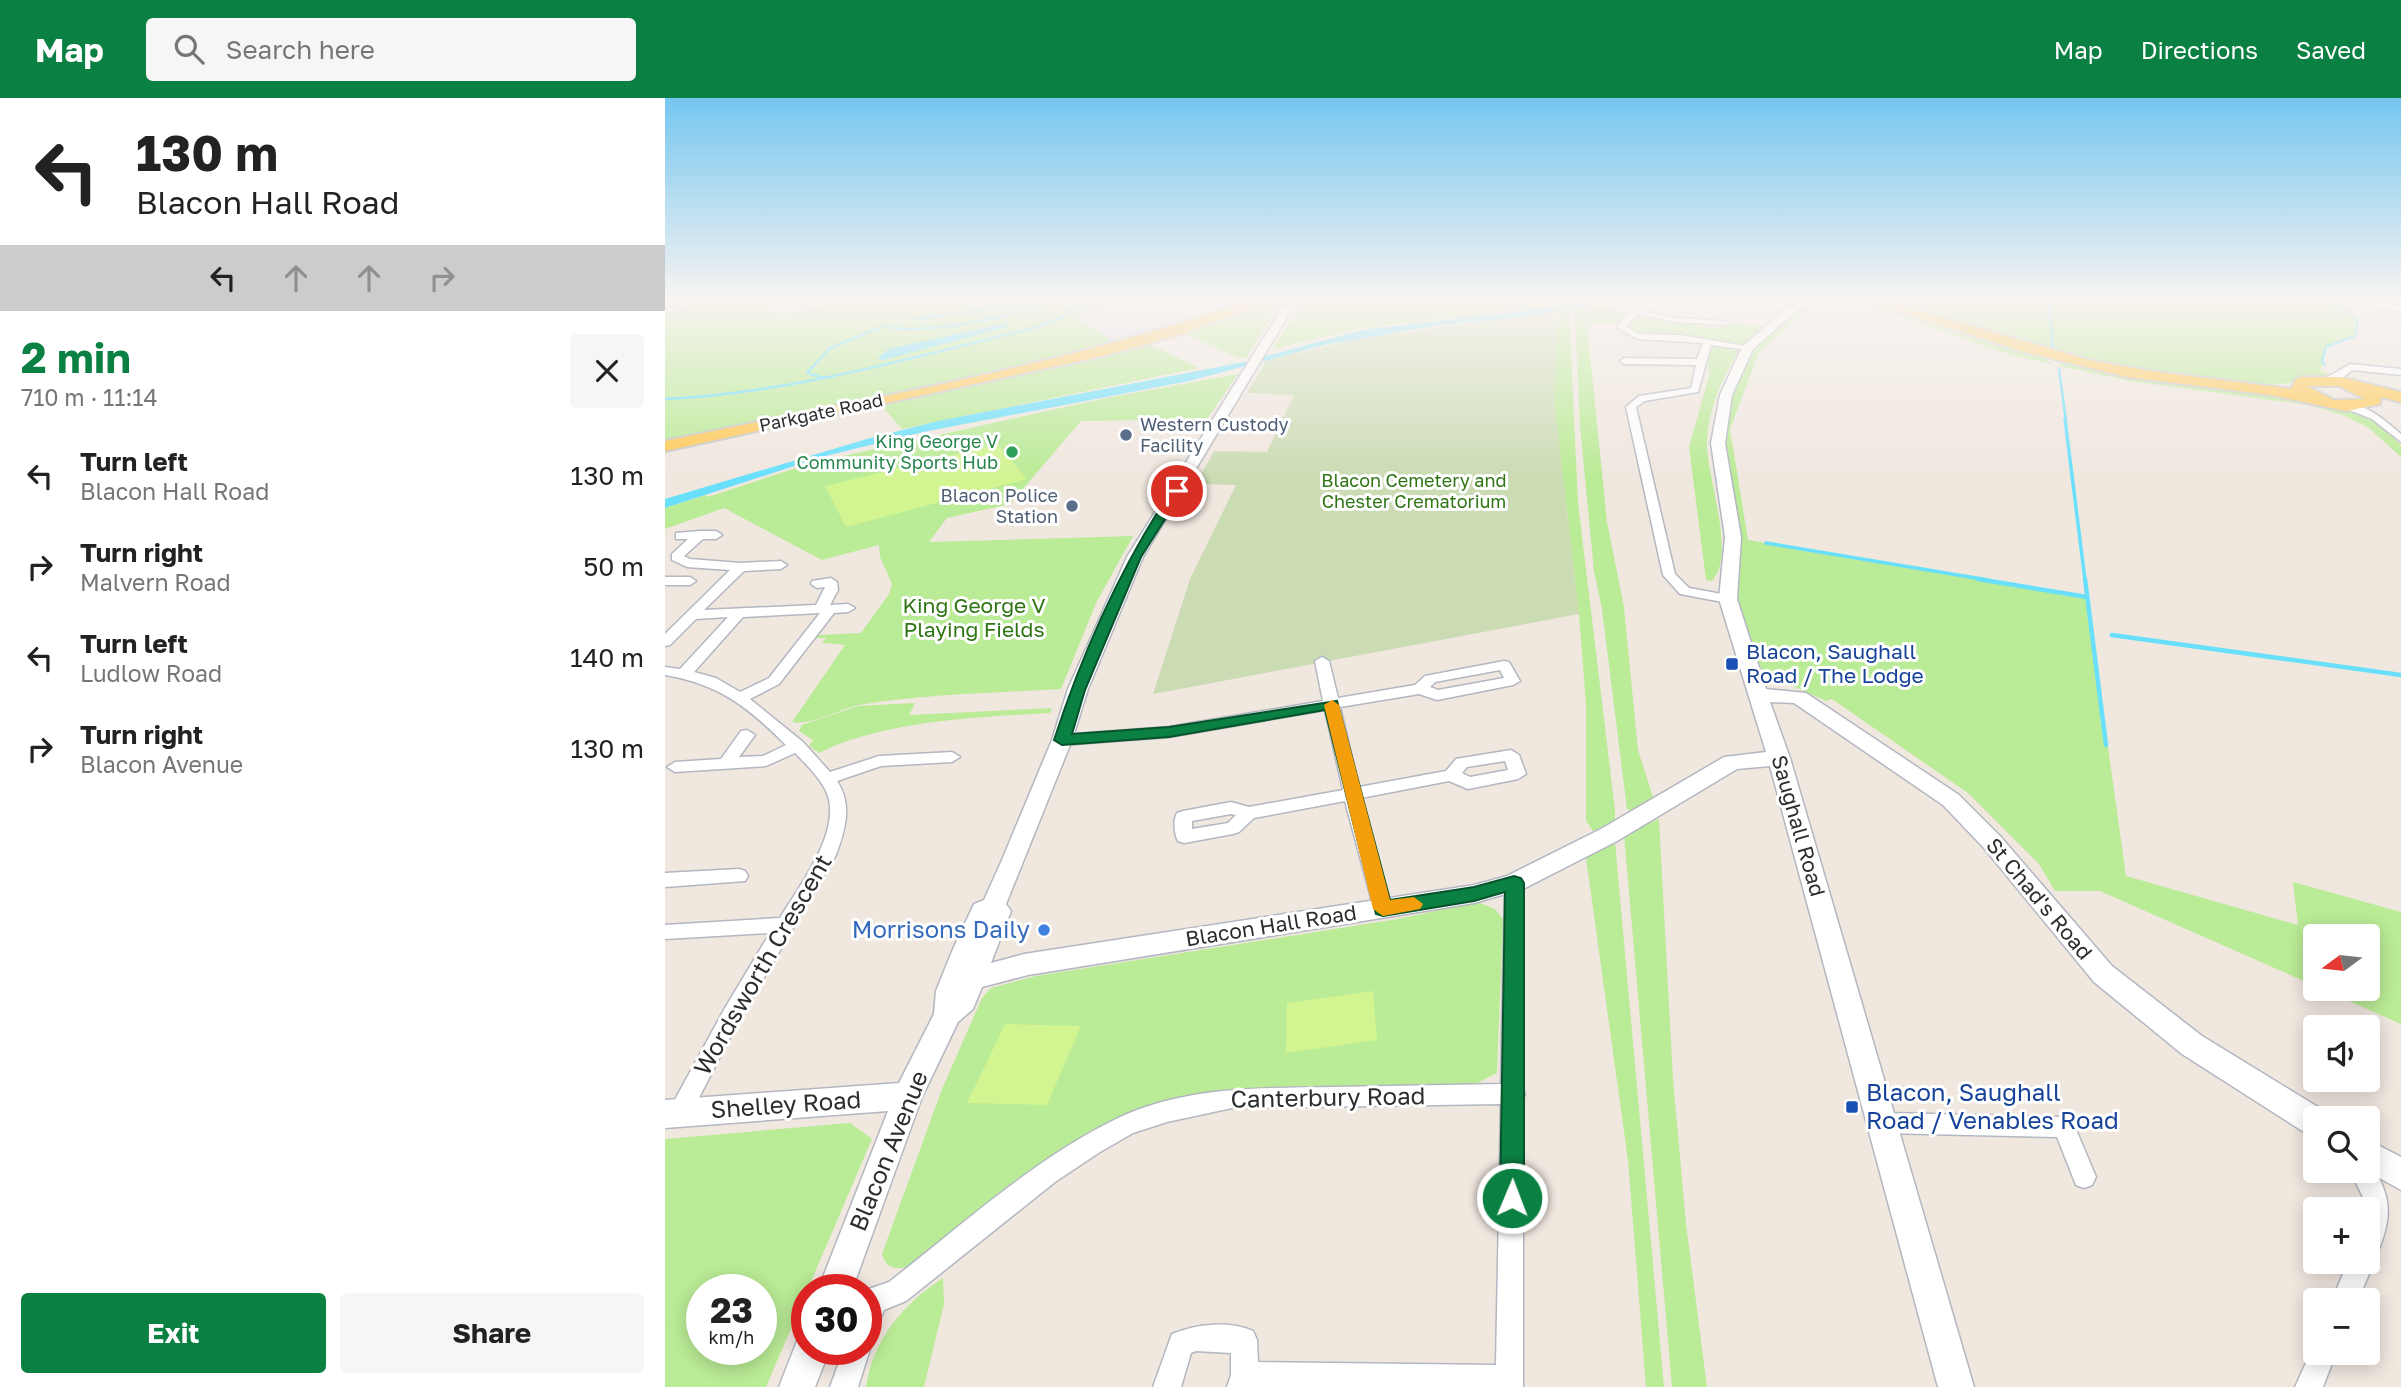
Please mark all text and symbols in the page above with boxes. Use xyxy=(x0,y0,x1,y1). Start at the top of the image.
search box xyxy=(146,18,636,81)
text: Map xyxy=(35,30,104,69)
icon: search xyxy=(170,30,208,68)
text: Search here xyxy=(226,34,375,65)
text: Map xyxy=(2054,35,2103,64)
text: Directions xyxy=(2141,35,2258,64)
text: Saved xyxy=(2296,35,2366,64)
text: 130 m xyxy=(136,123,278,182)
icon: left xyxy=(21,126,112,217)
text: Blacon Hall Road xyxy=(136,183,399,221)
icon: left xyxy=(204,259,242,297)
icon: ahead xyxy=(277,259,315,297)
icon: ahead xyxy=(350,259,388,297)
icon: right xyxy=(423,259,461,297)
text: 2 min xyxy=(21,332,131,382)
button: close xyxy=(570,334,644,408)
text: 710 m · 11:14 xyxy=(21,383,158,411)
street label: Parkgate Road xyxy=(757,388,885,436)
place label: Western Custody Facility xyxy=(1140,413,1289,456)
marker: Western Custody Facility xyxy=(1118,427,1134,443)
place label: King George V Community Sports Hub xyxy=(797,430,998,473)
marker: King George V Community Sports Hub xyxy=(1004,444,1020,460)
text: Turn left xyxy=(80,446,188,477)
icon: left xyxy=(21,457,59,495)
text: 130 m xyxy=(571,460,644,491)
pin xyxy=(1147,461,1207,521)
park label: Blacon Cemetery and Chester Crematorium xyxy=(1321,469,1507,512)
icon: arrive xyxy=(1158,472,1196,510)
text: Blacon Hall Road xyxy=(80,477,269,505)
place label: Blacon Police Station xyxy=(941,484,1058,527)
marker: Blacon Police Station xyxy=(1064,498,1080,514)
text: Turn right xyxy=(80,537,203,568)
icon: right xyxy=(21,548,59,586)
text: 50 m xyxy=(583,551,644,582)
text: Malvern Road xyxy=(80,568,231,596)
park label: King George V Playing Fields xyxy=(902,592,1046,642)
text: Turn left xyxy=(80,628,188,659)
place label: Blacon, Saughall Road / The Lodge xyxy=(1746,638,1924,688)
icon: left xyxy=(21,639,59,677)
text: 140 m xyxy=(570,642,644,673)
marker: Blacon, Saughall Road / The Lodge xyxy=(1724,656,1740,672)
text: Ludlow Road xyxy=(80,659,222,687)
text: Turn right xyxy=(80,719,203,750)
icon: right xyxy=(21,730,59,768)
text: 130 m xyxy=(571,733,644,764)
text: Blacon Avenue xyxy=(80,750,243,778)
street label: Saughall Road xyxy=(1766,752,1832,899)
street label: St Chad's Road xyxy=(1981,832,2098,965)
street label: Wordsworth Crescent xyxy=(687,849,837,1080)
street label: Blacon Hall Road xyxy=(1183,899,1358,951)
place label: Morrisons Daily xyxy=(852,914,1030,943)
marker: Morrisons Daily xyxy=(1036,922,1052,938)
north arrow xyxy=(2303,924,2380,1001)
map controls xyxy=(2303,924,2380,1365)
button: sound xyxy=(2303,1015,2380,1092)
street label: Blacon Avenue xyxy=(842,1066,933,1235)
place label: Blacon, Saughall Road / Venables Road xyxy=(1866,1077,2119,1134)
street label: Canterbury Road xyxy=(1230,1080,1426,1113)
street label: Shelley Road xyxy=(710,1084,862,1123)
marker: Blacon, Saughall Road / Venables Road xyxy=(1844,1099,1860,1115)
button: search xyxy=(2303,1106,2380,1183)
position arrow xyxy=(1475,1161,1549,1235)
button: + xyxy=(2303,1197,2380,1274)
speed limit sign: 30 xyxy=(791,1274,882,1365)
button: − xyxy=(2303,1288,2380,1365)
text: 23 xyxy=(710,1289,753,1331)
button: Exit xyxy=(21,1293,326,1373)
button: Share xyxy=(340,1293,644,1373)
text: km/h xyxy=(709,1326,754,1348)

